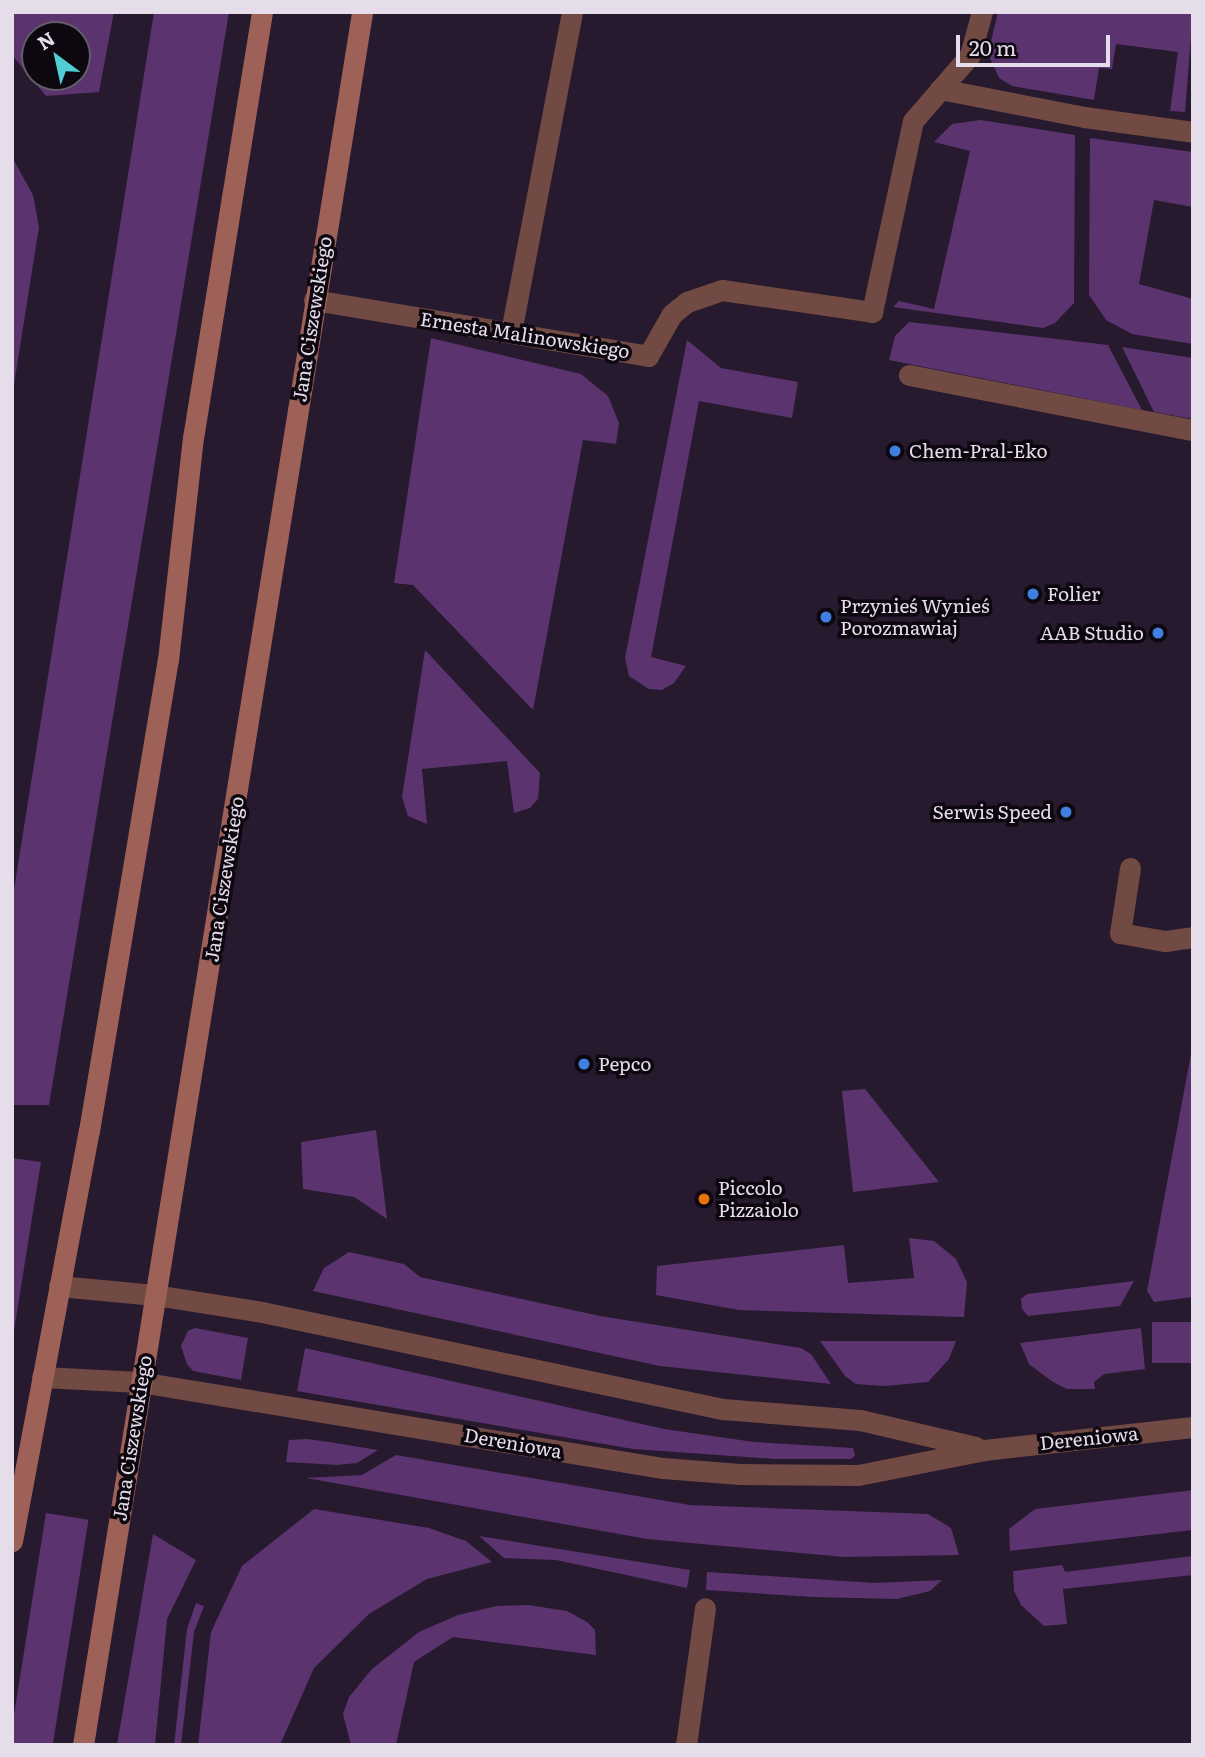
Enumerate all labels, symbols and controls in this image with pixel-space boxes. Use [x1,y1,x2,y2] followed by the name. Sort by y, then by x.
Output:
[21,21,91,91] north arrow
[960,21,1114,65] scale bar
[31,24,60,56] text: N
[969,31,1016,62] text: 20 m
[288,235,336,403] street label: Jana Ciszewskiego
[419,307,631,363] street label: Ernesta Malinowskiego
[909,440,1048,462] place label: Chem-Pral-Eko
[887,443,903,459] marker: Chem-Pral-Eko
[1047,583,1100,605] place label: Folier
[1025,586,1041,602] marker: Folier
[840,595,989,639] place label: Przynieś Wynieś Porozmawiaj
[818,609,834,625] marker: Przynieś Wynieś Porozmawiaj
[1040,622,1144,644] place label: AAB Studio
[1150,625,1166,641] marker: AAB Studio
[200,795,248,963] street label: Jana Ciszewskiego
[932,801,1052,823] place label: Serwis Speed
[1058,804,1074,820] marker: Serwis Speed
[598,1053,651,1075] place label: Pepco
[576,1056,592,1072] marker: Pepco
[718,1177,799,1221] place label: Piccolo Pizzaiolo
[696,1191,712,1207] marker: Piccolo Pizzaiolo
[108,1354,156,1522] street label: Jana Ciszewskiego
[1039,1421,1139,1455] street label: Dereniowa
[462,1423,564,1463] street label: Dereniowa

